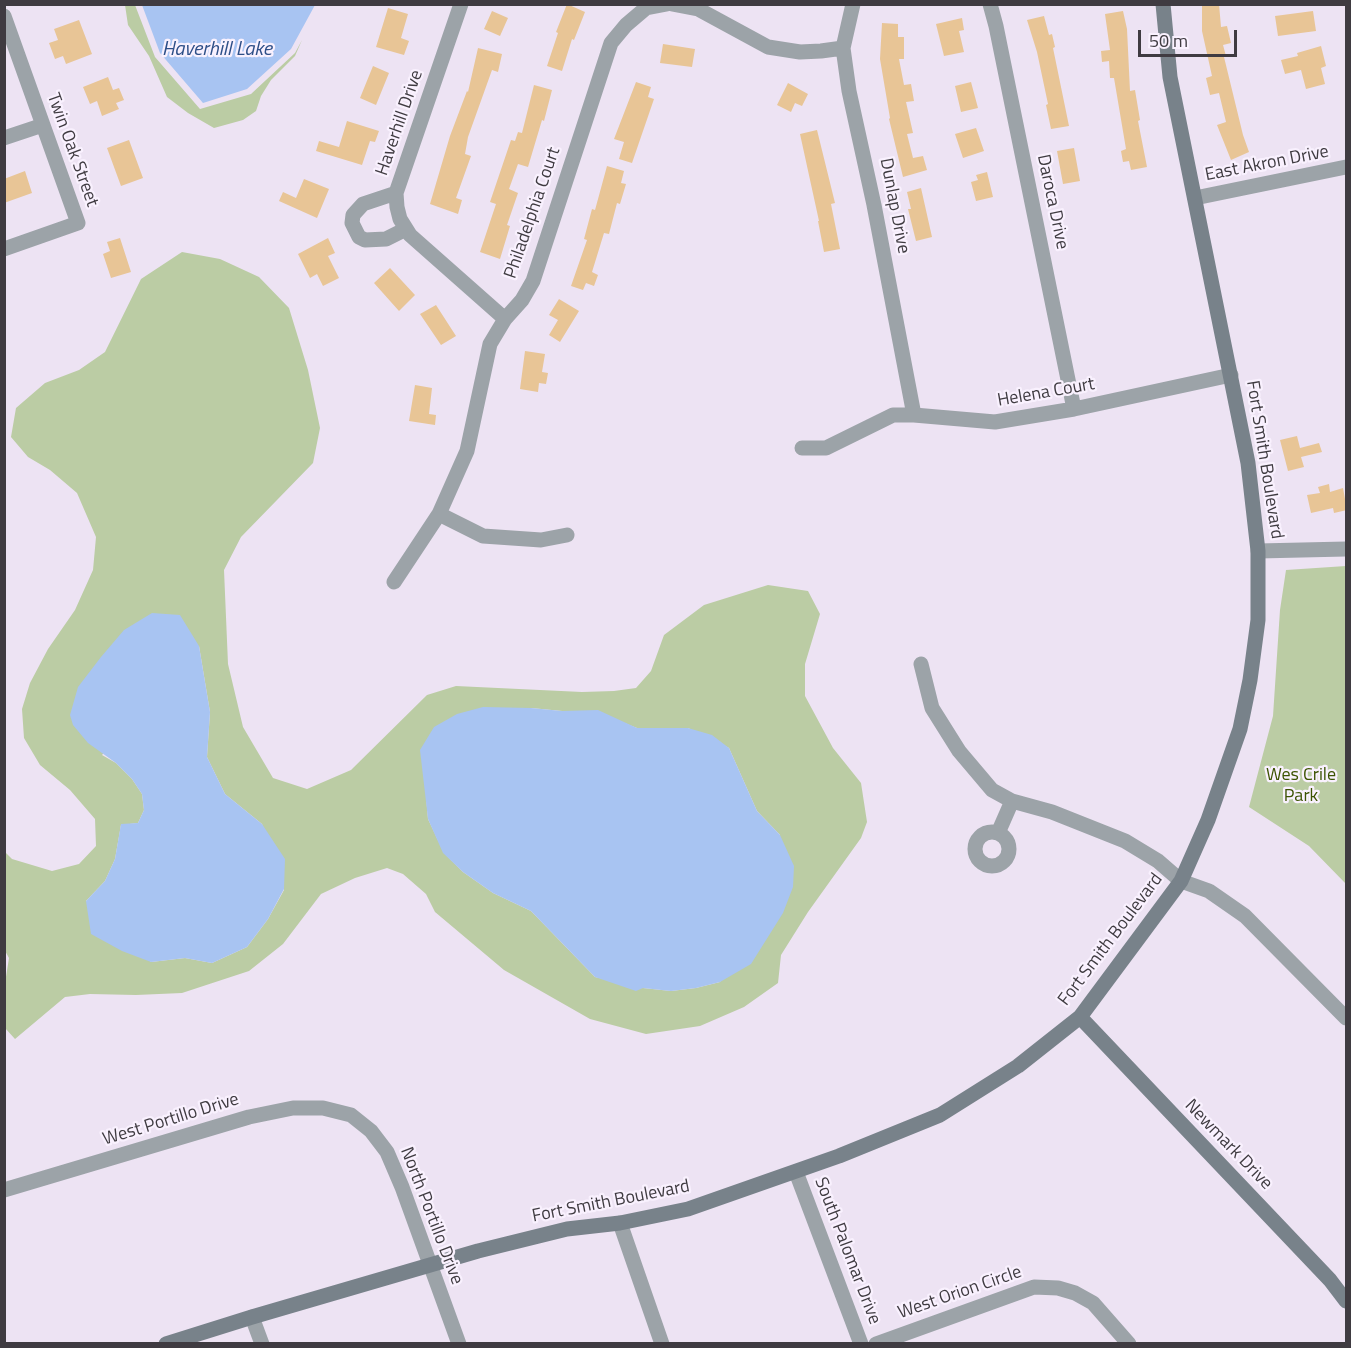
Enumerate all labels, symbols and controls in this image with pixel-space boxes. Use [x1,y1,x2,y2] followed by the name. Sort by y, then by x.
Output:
[1141,18,1240,56] scale bar
[1149,27,1188,54] text: 50 m
[162,38,272,62] water label: Haverhill Lake
[372,67,428,179] street label: Haverhill Drive
[41,90,103,210] street label: Twin Oak Street
[1203,141,1331,187] street label: East Akron Drive
[500,144,566,282] street label: Philadelphia Court
[1031,153,1073,251] street label: Daroca Drive
[874,156,914,256] street label: Dunlap Drive
[996,374,1096,412] street label: Helena Court
[1241,379,1287,541] street label: Fort Smith Boulevard
[1266,765,1336,808] park label: Wes Crile Park
[1054,870,1168,1010] street label: Fort Smith Boulevard
[100,1089,242,1151] street label: West Portillo Drive
[1180,1095,1276,1195] street label: Newmark Drive
[395,1144,467,1288] street label: North Portillo Drive
[809,1174,885,1328] street label: South Palomar Drive
[530,1176,692,1228] street label: Fort Smith Boulevard
[895,1262,1025,1324] street label: West Orion Circle

